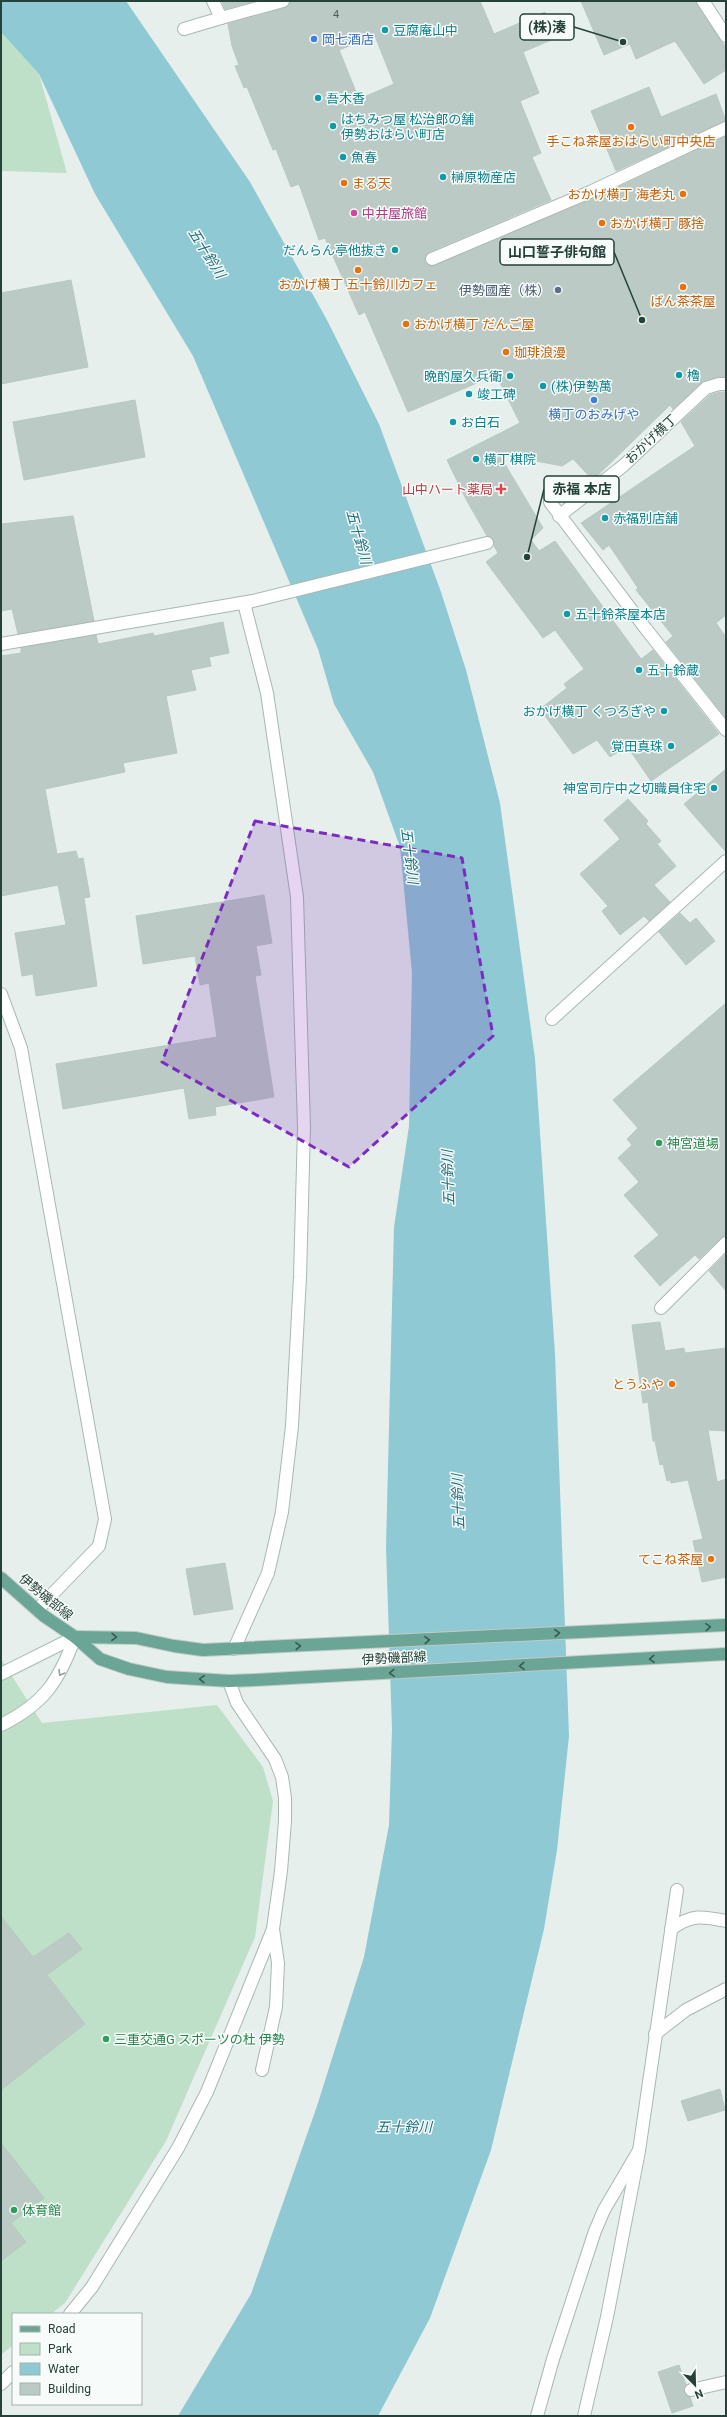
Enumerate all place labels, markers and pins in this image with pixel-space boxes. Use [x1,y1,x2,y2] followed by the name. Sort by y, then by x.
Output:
[520,14,574,40] callout: (株)湊
[393,23,458,38] place label: 豆腐庵山中
[380,25,390,35] marker: 豆腐庵山中
[322,32,374,47] place label: 岡七酒店
[309,34,319,44] marker: 岡七酒店
[326,91,365,106] place label: 吾木香
[313,93,323,103] marker: 吾木香
[341,112,474,142] place label: はちみつ屋 松治郎の舗 伊勢おはらい町店
[328,121,338,131] marker: はちみつ屋 松治郎の舗 伊勢おはらい町店
[626,122,636,132] marker: 手こね茶屋おはらい町中央店
[546,134,716,149] place label: 手こね茶屋おはらい町中央店
[351,150,377,165] place label: 魚春
[338,152,348,162] marker: 魚春
[451,170,516,185] place label: 榊原物産店
[438,172,448,182] marker: 榊原物産店
[352,176,391,191] place label: まる天
[339,178,349,188] marker: まる天
[568,187,675,202] place label: おかげ横丁 海老丸
[678,189,688,199] marker: おかげ横丁 海老丸
[362,206,427,221] place label: 中井屋旅館
[349,208,359,218] marker: 中井屋旅館
[610,216,704,231] place label: おかげ横丁 豚捨
[597,218,607,228] marker: おかげ横丁 豚捨
[500,239,614,265] callout: 山口誓子俳句館
[283,243,387,258] place label: だんらん亭他抜き
[390,245,400,255] marker: だんらん亭他抜き
[353,265,363,275] marker: おかげ横丁 五十鈴川カフェ
[278,277,438,292] place label: おかげ横丁 五十鈴川カフェ
[678,282,688,292] marker: ばん茶茶屋
[459,283,550,298] place label: 伊勢國産（株）
[553,285,563,295] marker: 伊勢國産（株）
[650,294,716,309] place label: ばん茶茶屋
[414,317,534,332] place label: おかげ横丁 だんご屋
[401,319,411,329] marker: おかげ横丁 だんご屋
[514,345,566,360] place label: 珈琲浪漫
[501,347,511,357] marker: 珈琲浪漫
[687,368,700,383] place label: 櫓
[424,369,502,384] place label: 晩酌屋久兵衛
[674,370,684,380] marker: 櫓
[505,371,515,381] marker: 晩酌屋久兵衛
[551,379,612,394] place label: (株)伊勢萬
[538,381,548,391] marker: (株)伊勢萬
[477,387,516,402] place label: 竣工碑
[464,389,474,399] marker: 竣工碑
[589,395,599,405] marker: 横丁のおみげや
[548,407,640,422] place label: 横丁のおみげや
[461,415,500,430] place label: お白石
[448,417,458,427] marker: お白石
[484,452,536,467] place label: 横丁棋院
[471,454,481,464] marker: 横丁棋院
[544,476,619,502] callout: 赤福 本店
[402,482,493,497] place label: 山中ハート薬局
[496,484,506,494] marker: 山中ハート薬局
[613,511,678,526] place label: 赤福別店舗
[600,513,610,523] marker: 赤福別店舗
[575,607,666,622] place label: 五十鈴茶屋本店
[562,609,572,619] marker: 五十鈴茶屋本店
[647,663,699,678] place label: 五十鈴蔵
[634,665,644,675] marker: 五十鈴蔵
[523,704,656,719] place label: おかげ横丁 くつろぎや
[659,706,669,716] marker: おかげ横丁 くつろぎや
[611,739,663,754] place label: 覚田真珠
[666,741,676,751] marker: 覚田真珠
[563,781,706,796] place label: 神宮司庁中之切職員住宅
[709,783,719,793] marker: 神宮司庁中之切職員住宅
[667,1136,719,1151] place label: 神宮道場
[654,1138,664,1148] marker: 神宮道場
[612,1377,664,1392] place label: とうふや
[667,1379,677,1389] marker: とうふや
[638,1552,703,1567] place label: てこね茶屋
[706,1554,716,1564] marker: てこね茶屋
[114,2032,285,2047] place label: 三重交通G スポーツの杜 伊勢
[101,2034,111,2044] marker: 三重交通G スポーツの杜 伊勢
[22,2203,61,2218] place label: 体育館
[9,2205,19,2215] marker: 体育館

